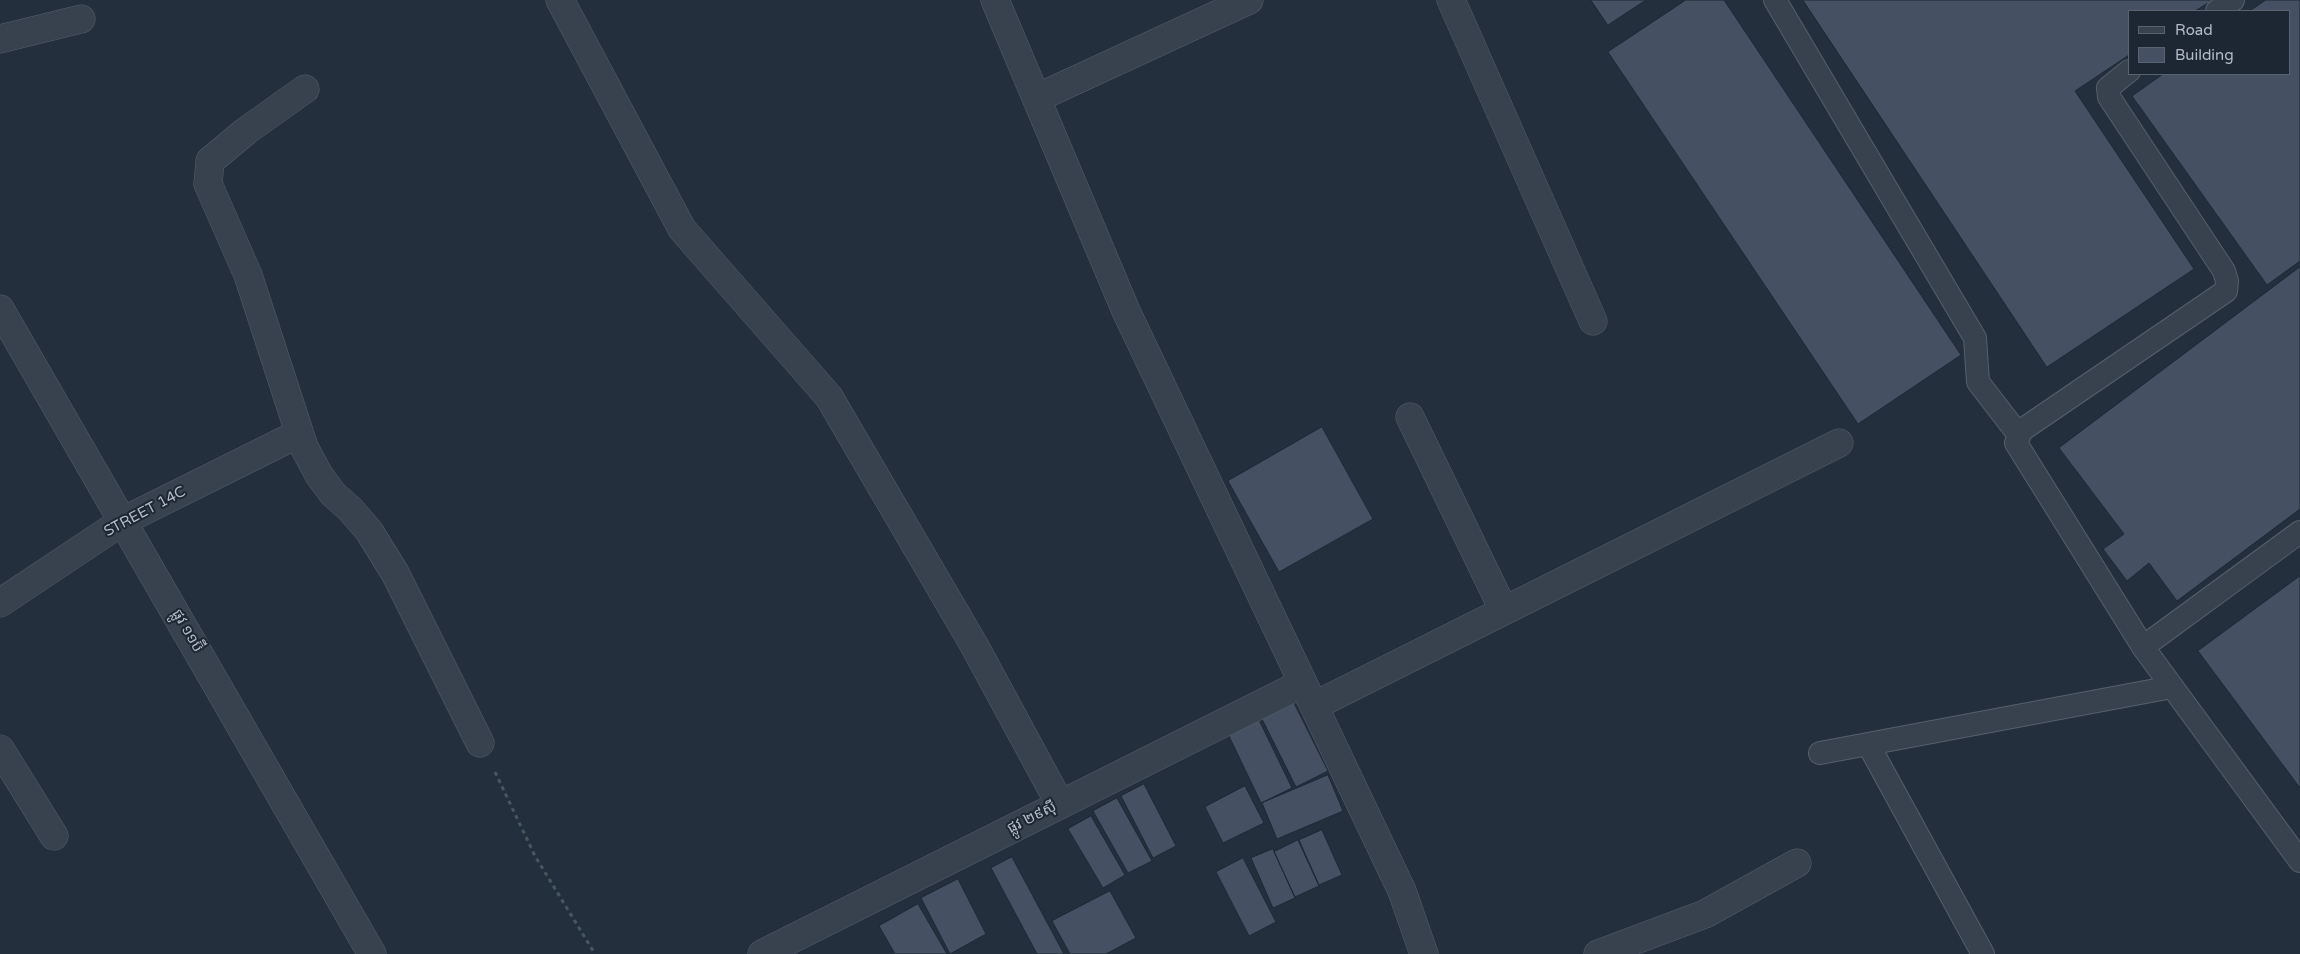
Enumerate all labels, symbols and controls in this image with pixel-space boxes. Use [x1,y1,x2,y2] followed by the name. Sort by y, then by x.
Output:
[2128,10,2290,75] legend
[2175,21,2213,39] text: Road
[2175,46,2234,64] text: Building
[101,483,189,541] street label: STREET 14C
[167,606,207,656] street label: ផ្លូវ ១១ប៊ី
[1004,798,1060,838] street label: ផ្លូវ ២៩ស៊ី

